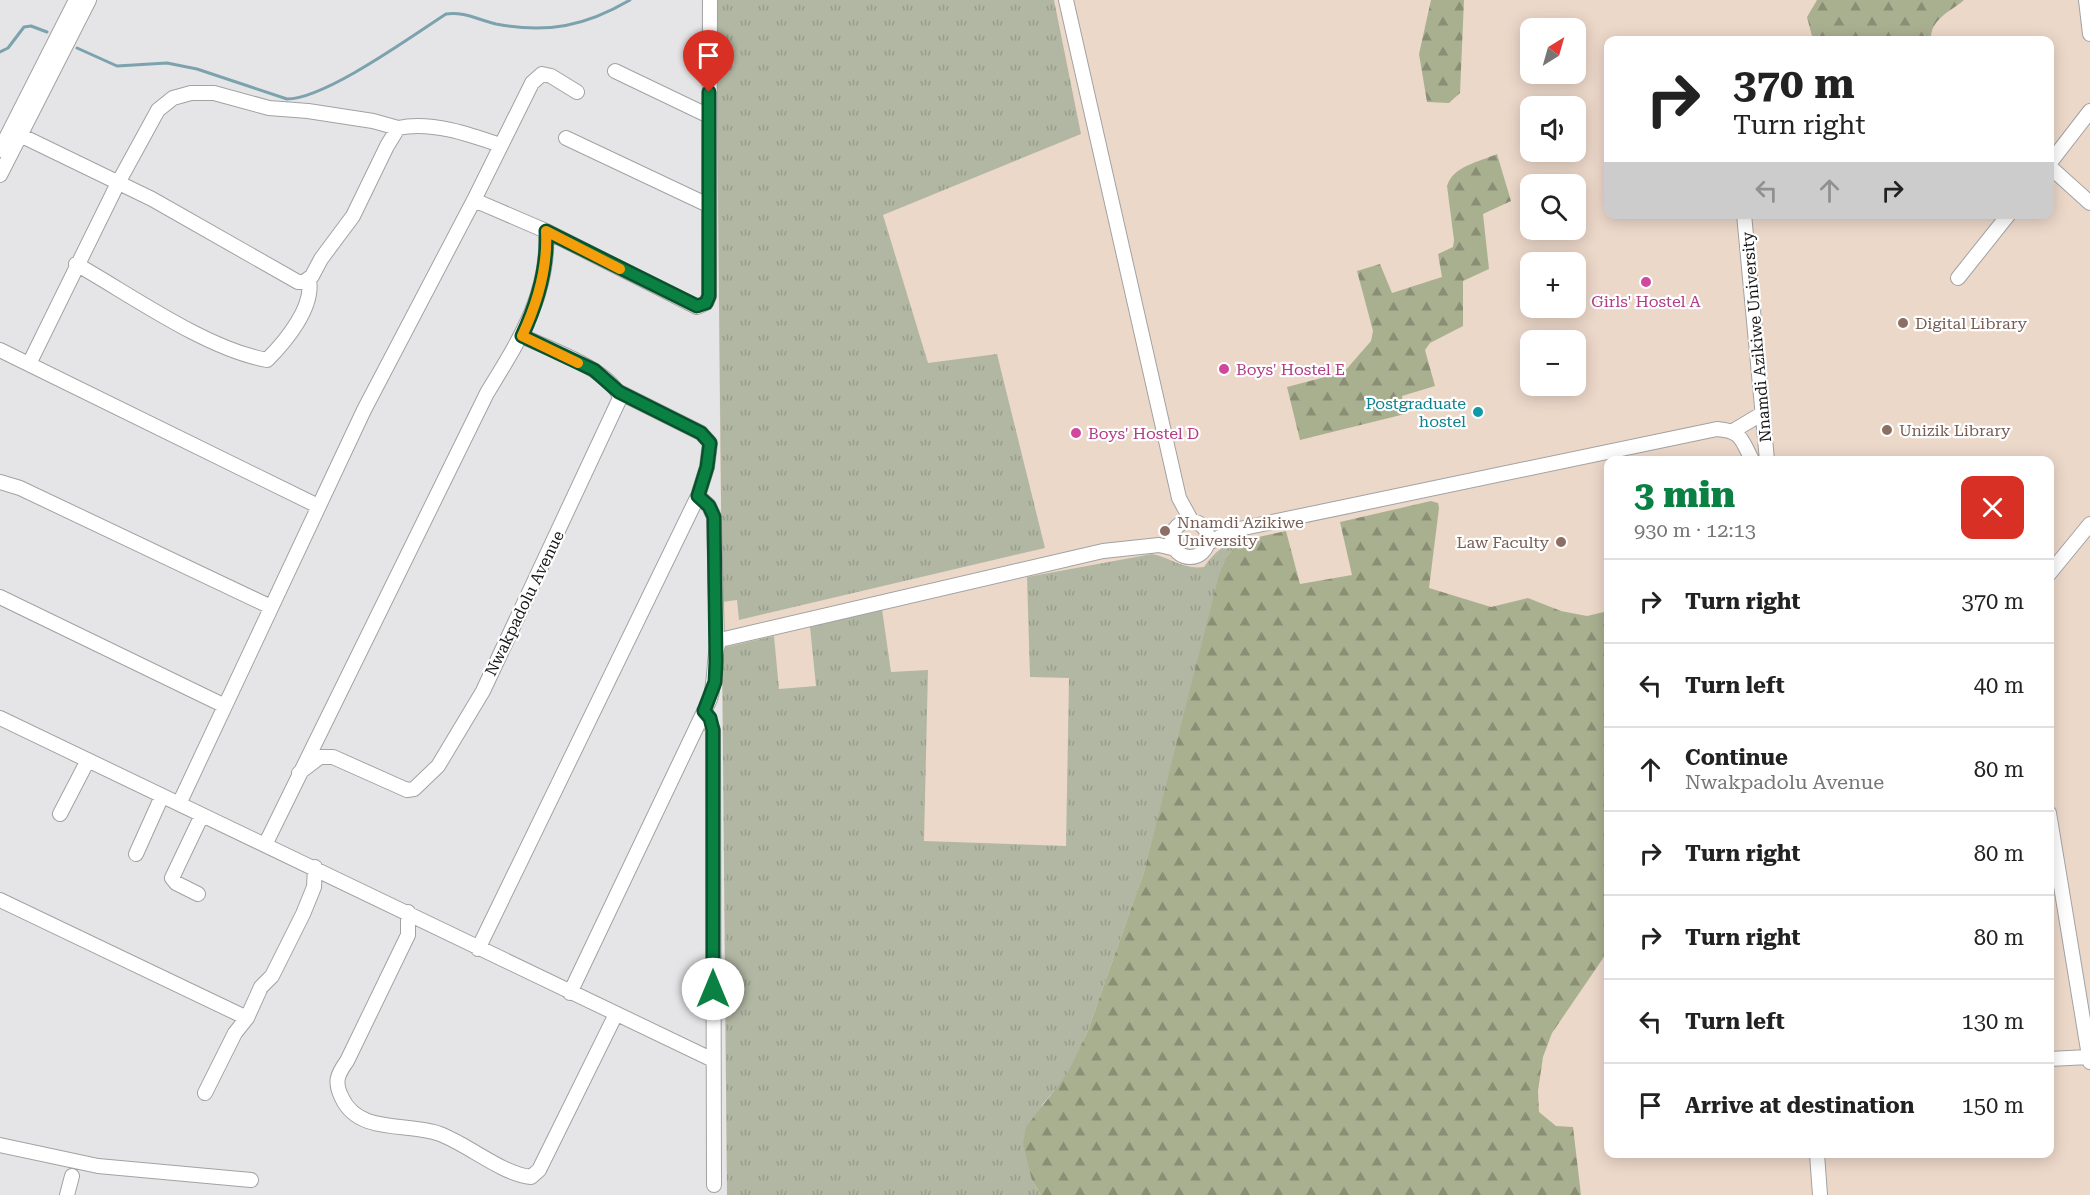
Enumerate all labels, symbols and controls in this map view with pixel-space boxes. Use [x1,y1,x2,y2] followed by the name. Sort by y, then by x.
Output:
[1520,18,1586,84] north arrow
[1520,18,1586,396] map controls
[683,30,734,92] pin
[692,39,725,72] icon: arrive
[1733,59,1855,108] text: 370 m
[1634,60,1712,138] icon: right
[1520,96,1586,162] button: sound
[1733,109,1866,141] text: Turn right
[1520,174,1586,240] button: search
[1750,174,1783,207] icon: left
[1813,174,1846,207] icon: ahead
[1876,174,1909,207] icon: right
[1738,230,1775,443] street label: Nnamdi Azikiwe University
[1520,252,1586,318] button: +
[1639,275,1653,289] marker: Girls' Hostel A
[1591,292,1702,311] place label: Girls' Hostel A
[1915,314,2028,333] place label: Digital Library
[1896,316,1910,330] marker: Digital Library
[1520,330,1586,396] button: −
[1236,360,1345,379] place label: Boys' Hostel E
[1217,362,1231,376] marker: Boys' Hostel E
[1365,394,1466,431] place label: Postgraduate hostel
[1471,405,1485,419] marker: Postgraduate hostel
[1899,421,2011,440] place label: Unizik Library
[1880,423,1894,437] marker: Unizik Library
[1088,424,1199,443] place label: Boys' Hostel D
[1069,426,1083,440] marker: Boys' Hostel D
[1634,474,1735,516] text: 3 min
[1961,476,2024,539] button: close
[1177,513,1304,550] place label: Nnamdi Azikiwe University
[1634,518,1756,542] text: 930 m · 12:13
[1158,524,1172,538] marker: Nnamdi Azikiwe University
[481,527,568,679] street label: Nwakpadolu Avenue
[1457,533,1550,552] place label: Law Faculty
[1554,535,1568,549] marker: Law Faculty
[1634,585,1667,618] icon: right
[1685,589,1800,614] text: Turn right
[1961,589,2024,614] text: 370 m
[1634,669,1667,702] icon: left
[1685,673,1785,698] text: Turn left
[1974,673,2024,698] text: 40 m
[1685,745,1788,770] text: Continue
[1634,753,1667,786] icon: ahead
[1974,757,2024,782] text: 80 m
[1685,770,1884,794] text: Nwakpadolu Avenue
[1634,837,1667,870] icon: right
[1685,841,1800,866] text: Turn right
[1974,841,2024,866] text: 80 m
[1634,921,1667,954] icon: right
[1685,925,1800,950] text: Turn right
[1974,925,2024,950] text: 80 m
[681,957,745,1021] position arrow
[1634,1005,1667,1038] icon: left
[1685,1009,1785,1034] text: Turn left
[1961,1009,2024,1034] text: 130 m
[1634,1089,1667,1122] icon: arrive
[1685,1093,1914,1118] text: Arrive at destination
[1961,1093,2024,1118] text: 150 m

